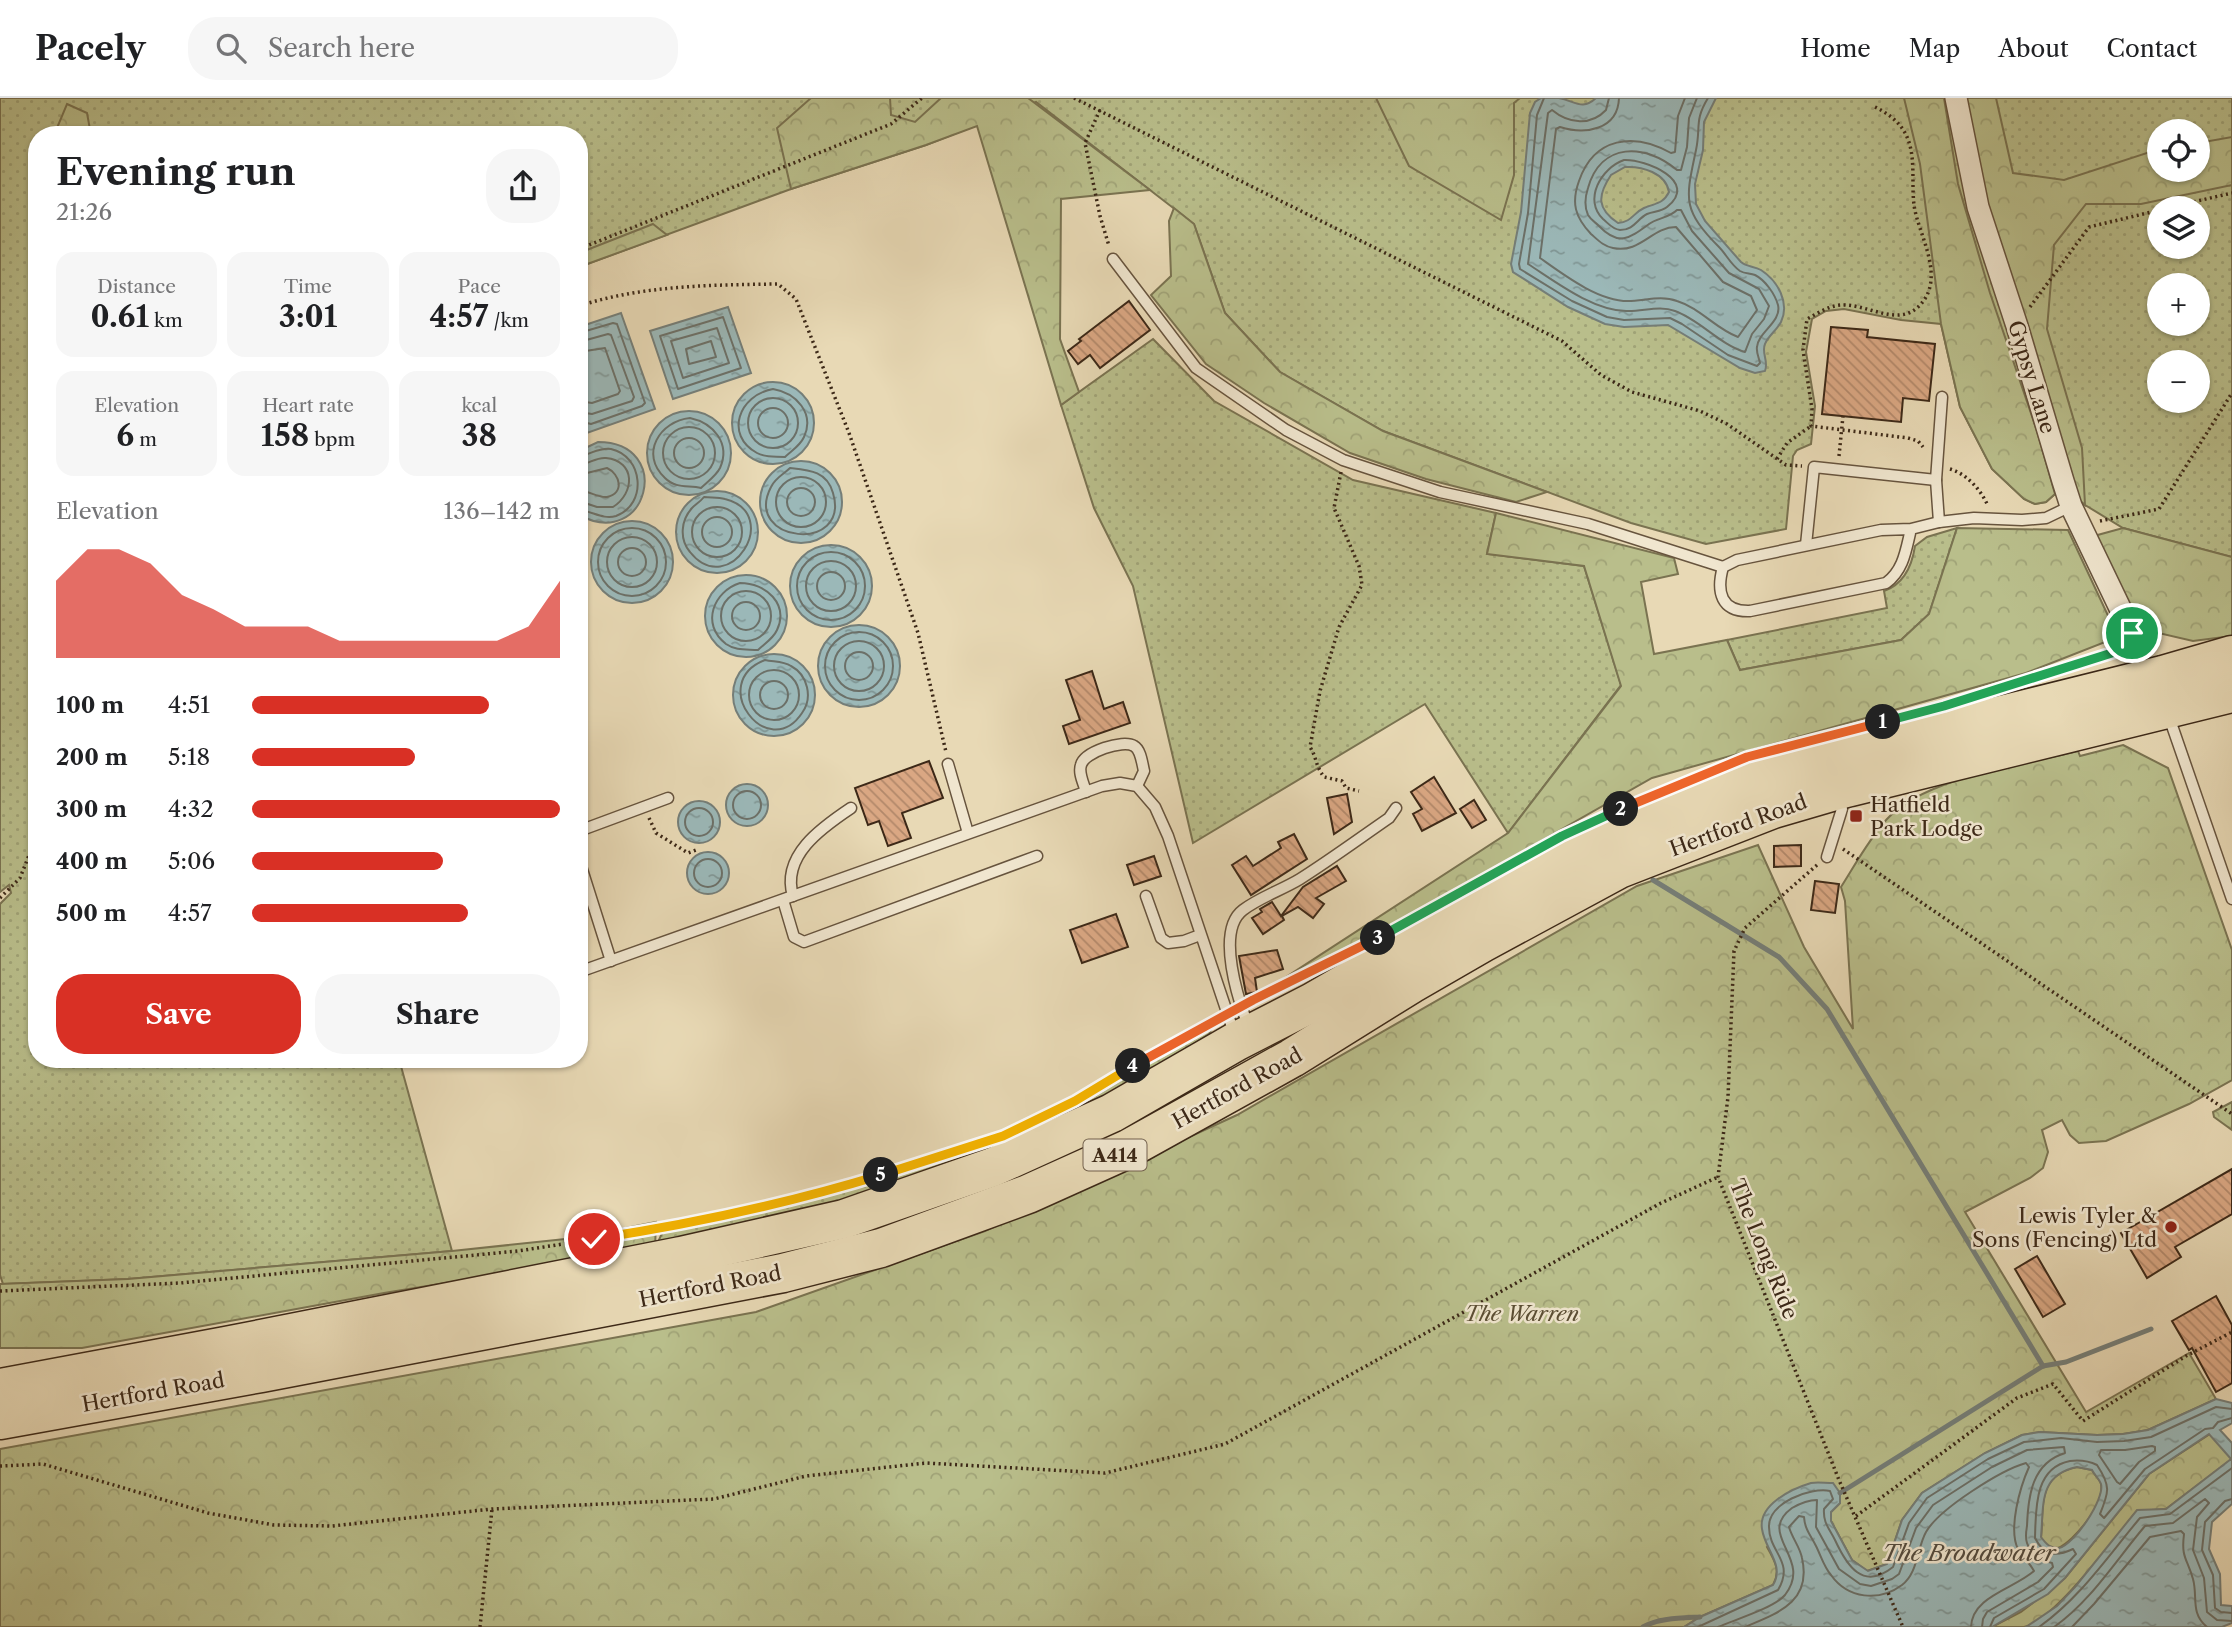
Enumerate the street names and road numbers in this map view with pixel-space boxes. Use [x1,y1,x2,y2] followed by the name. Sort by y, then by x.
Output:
[2003,317,2061,437] street label: Gypsy Lane
[1666,788,1810,861] street label: Hertford Road
[1168,1042,1306,1134] street label: Hertford Road
[1084,1140,1146,1170] road number: A414
[1725,1175,1803,1323] street label: The Long Ride
[637,1260,784,1312] street label: Hertford Road
[80,1367,227,1417] street label: Hertford Road

